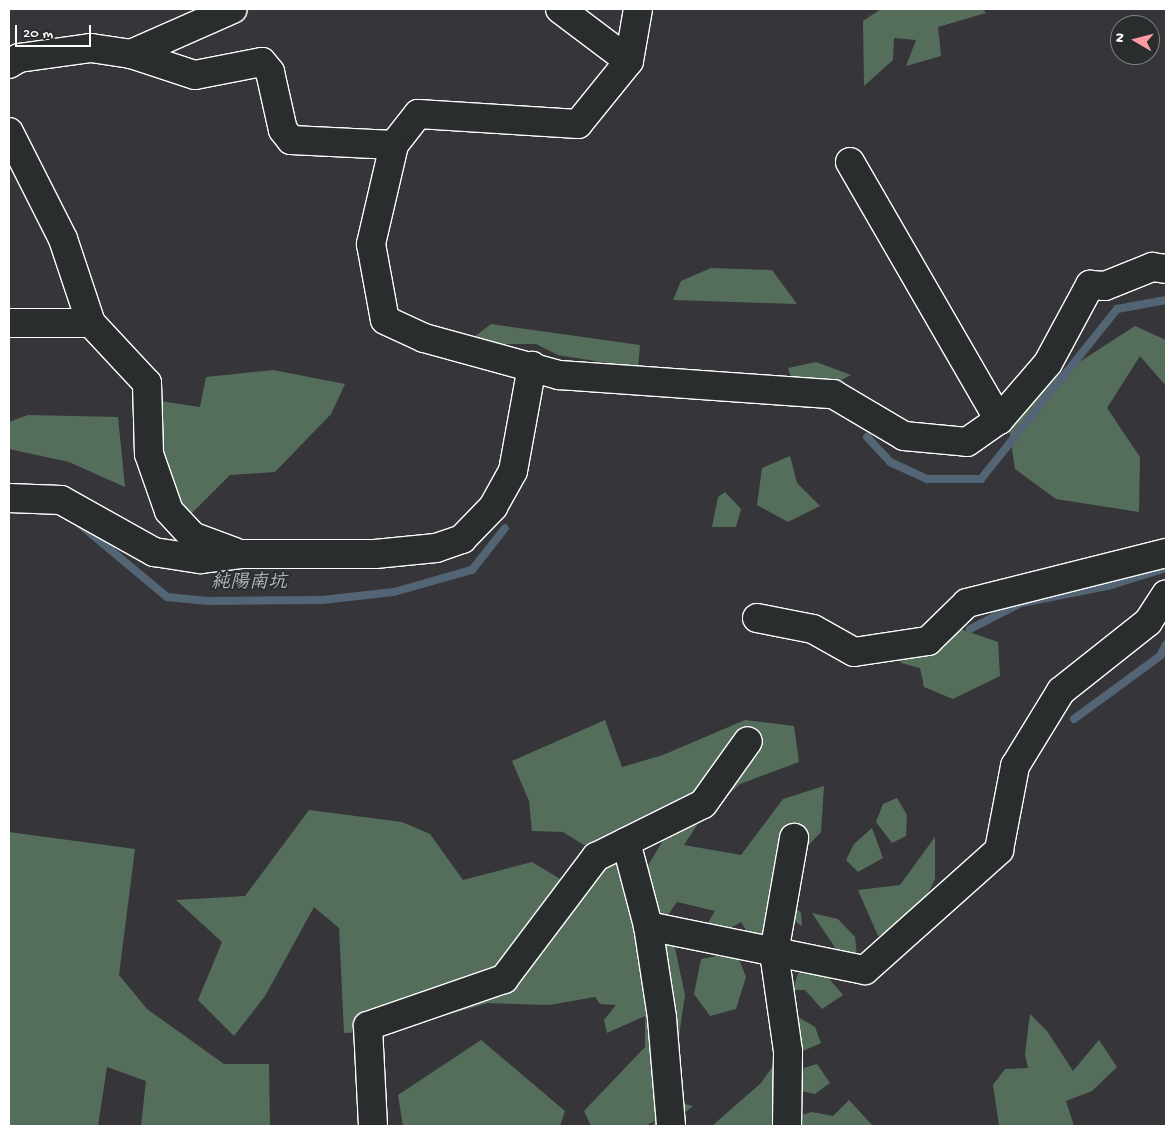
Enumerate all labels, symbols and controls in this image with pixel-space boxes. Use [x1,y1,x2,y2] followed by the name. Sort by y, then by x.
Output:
[18,15,94,47] scale bar
[1110,15,1160,65] north arrow
[23,25,53,43] text: 20 m
[1112,32,1130,44] text: N
[211,573,287,595] water label: 純陽南坑

